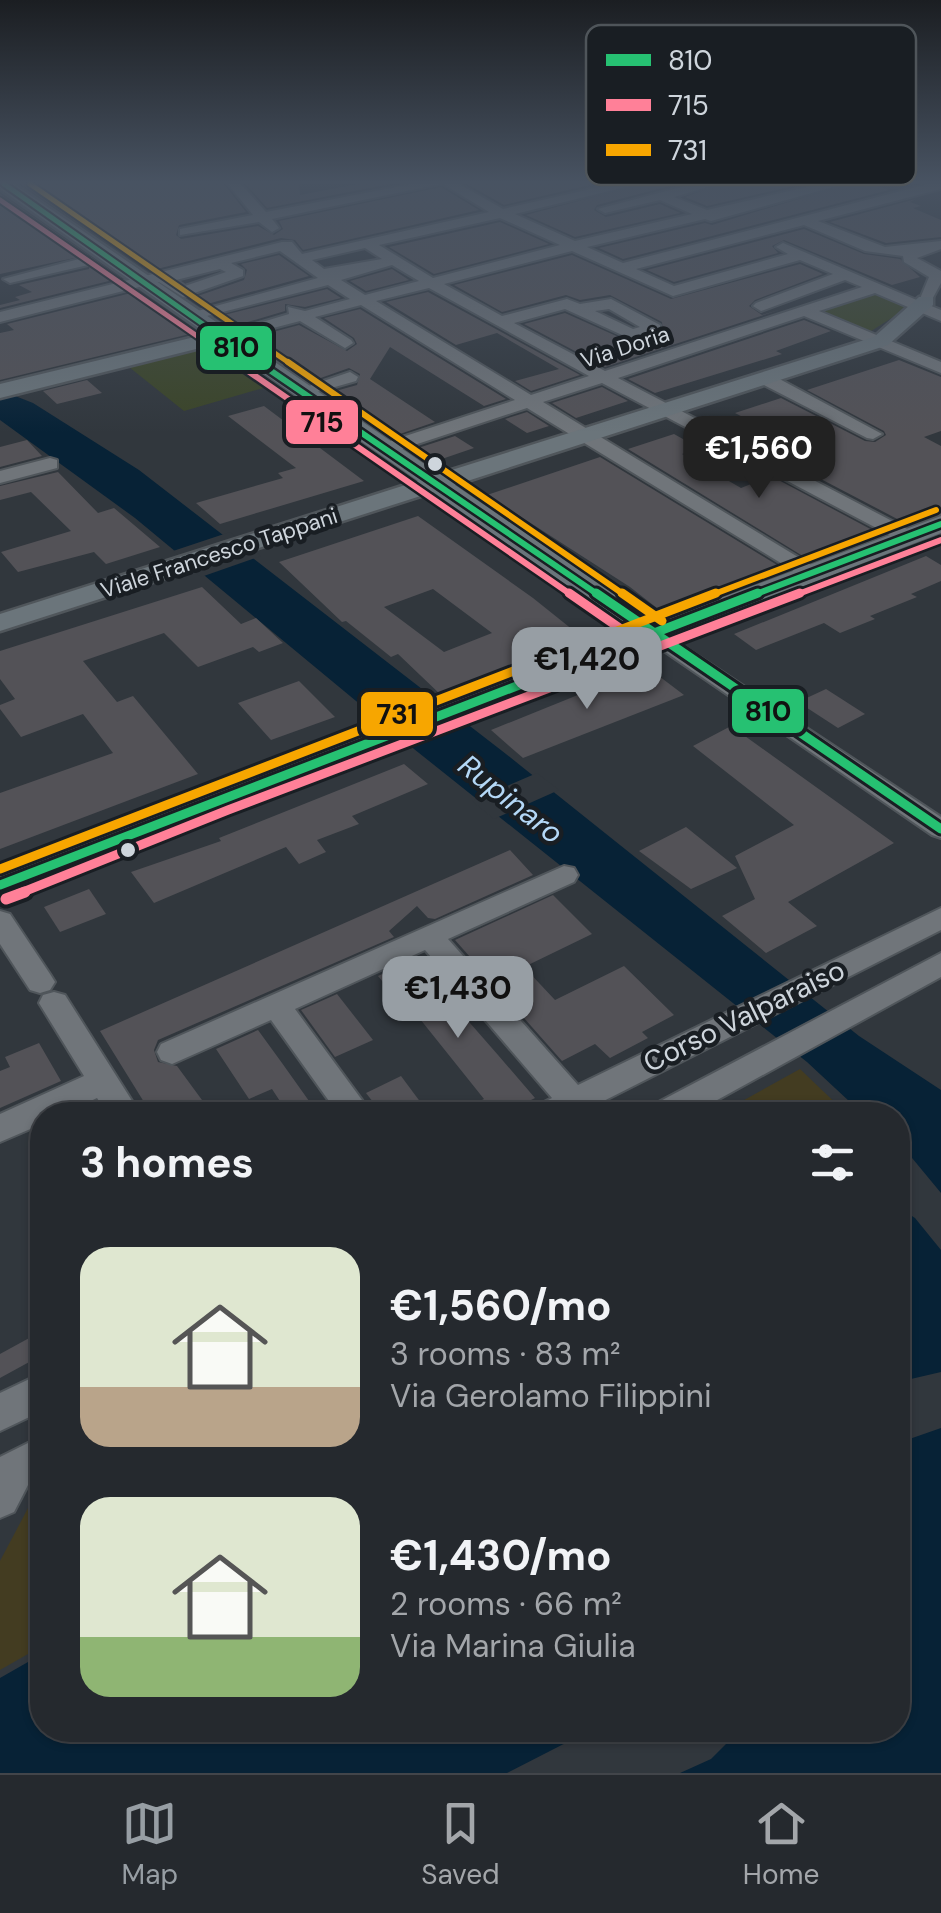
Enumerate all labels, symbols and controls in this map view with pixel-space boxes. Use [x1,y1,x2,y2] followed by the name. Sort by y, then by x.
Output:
[586,25,916,185] legend
[668,42,712,79] text: 810
[668,87,709,124] text: 715
[668,132,707,169] text: 731
[577,319,673,375] street label: Via Doria
[198,324,274,372] line badge: 810
[212,329,260,366] text: 810
[284,398,360,446] line badge: 715
[300,404,344,441] text: 715
[678,416,840,501] pin: €1,560
[705,427,813,469] text: €1,560
[425,454,445,474] unlabelled marker
[97,501,341,605] street label: Viale Francesco Tappani
[506,627,668,712] pin: €1,420
[534,638,640,680] text: €1,420
[730,687,806,735] line badge: 810
[359,690,435,738] line badge: 731
[744,693,792,730] text: 810
[376,696,418,733] text: 731
[450,746,572,852] water label: Rupinaro
[118,840,138,860] unlabelled marker
[637,951,851,1081] street label: Corso Valparaiso
[377,956,539,1041] pin: €1,430
[404,967,512,1009] text: €1,430
[80,1135,254,1190] text: 3 homes
[805,1135,860,1190] icon: filters
[390,1278,612,1333] text: €1,560/mo
[160,1287,280,1407] icon: home
[390,1333,621,1375] text: 3 rooms · 83 m²
[390,1375,712,1417] text: Via Gerolamo Filippini
[390,1528,612,1583] text: €1,430/mo
[160,1537,280,1657] icon: home
[390,1583,622,1625] text: 2 rooms · 66 m²
[390,1625,636,1667] text: Via Marina Giulia
[122,1796,178,1893] tab: Map
[421,1796,500,1893] tab: Saved
[743,1796,819,1893] tab: Home

